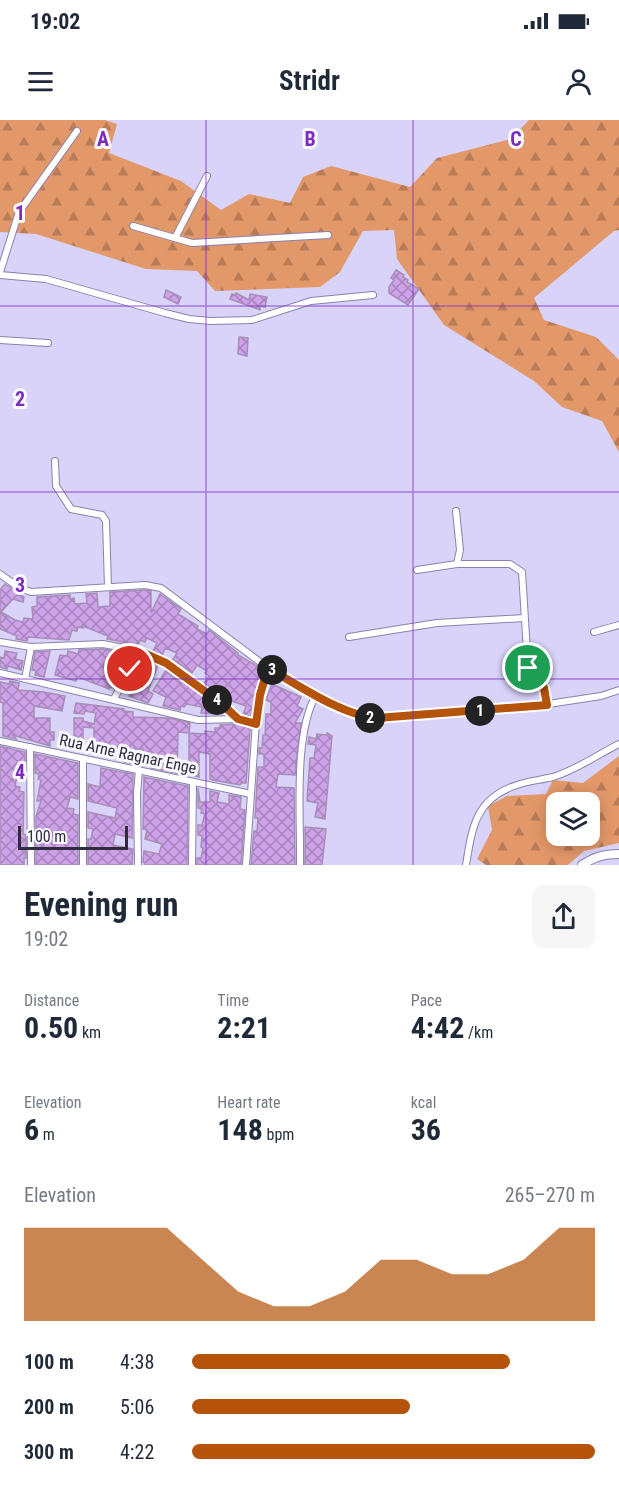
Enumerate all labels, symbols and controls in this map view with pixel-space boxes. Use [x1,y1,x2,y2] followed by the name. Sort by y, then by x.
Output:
[30,9,81,34] text: 19:02
[24,65,57,98] icon: menu
[279,65,340,97] text: Stridr
[562,65,595,98] icon: person
[97,127,109,151] text: A
[304,127,316,151] text: B
[510,127,522,151] text: C
[15,201,25,225] text: 1
[15,387,25,411] text: 2
[15,573,25,597] text: 3
[502,642,553,693] pin
[104,643,155,694] pin
[511,651,544,684] icon: arrive
[113,652,146,685] icon: check
[257,655,287,685] pin: 3
[268,660,276,679] text: 3
[202,685,232,715] pin: 4
[213,690,221,709] text: 4
[465,696,495,726] pin: 1
[476,701,484,720] text: 1
[355,703,385,733] pin: 2
[366,708,374,727] text: 2
[58,730,198,778] street label: Rua Arne Ragnar Enge
[15,760,25,784] text: 4
[546,792,600,846] map controls
[546,792,600,846] button: layers
[18,823,128,850] scale bar
[27,827,66,846] text: 100 m
[24,885,179,924] text: Evening run
[532,885,595,948] button: share
[24,927,68,951] text: 19:02
[24,991,79,1010] text: Distance
[217,991,249,1010] text: Time
[411,991,442,1010] text: Pace
[24,1010,78,1045] text: 0.50
[217,1010,271,1045] text: 2:21
[411,1010,464,1045] text: 4:42
[78,1023,101,1042] text: km
[464,1023,493,1042] text: /km
[24,1093,82,1112] text: Elevation
[217,1093,281,1112] text: Heart rate
[411,1093,436,1112] text: kcal
[24,1112,39,1147] text: 6
[217,1112,263,1147] text: 148
[411,1112,441,1147] text: 36
[39,1125,55,1144] text: m
[263,1125,294,1144] text: bpm
[24,1183,96,1207] text: Elevation
[505,1183,595,1207] text: 265–270 m
[24,1350,74,1374] text: 100 m
[120,1350,154,1374] text: 4:38
[24,1395,74,1419] text: 200 m
[120,1395,154,1419] text: 5:06
[24,1440,74,1464] text: 300 m
[120,1440,154,1464] text: 4:22

